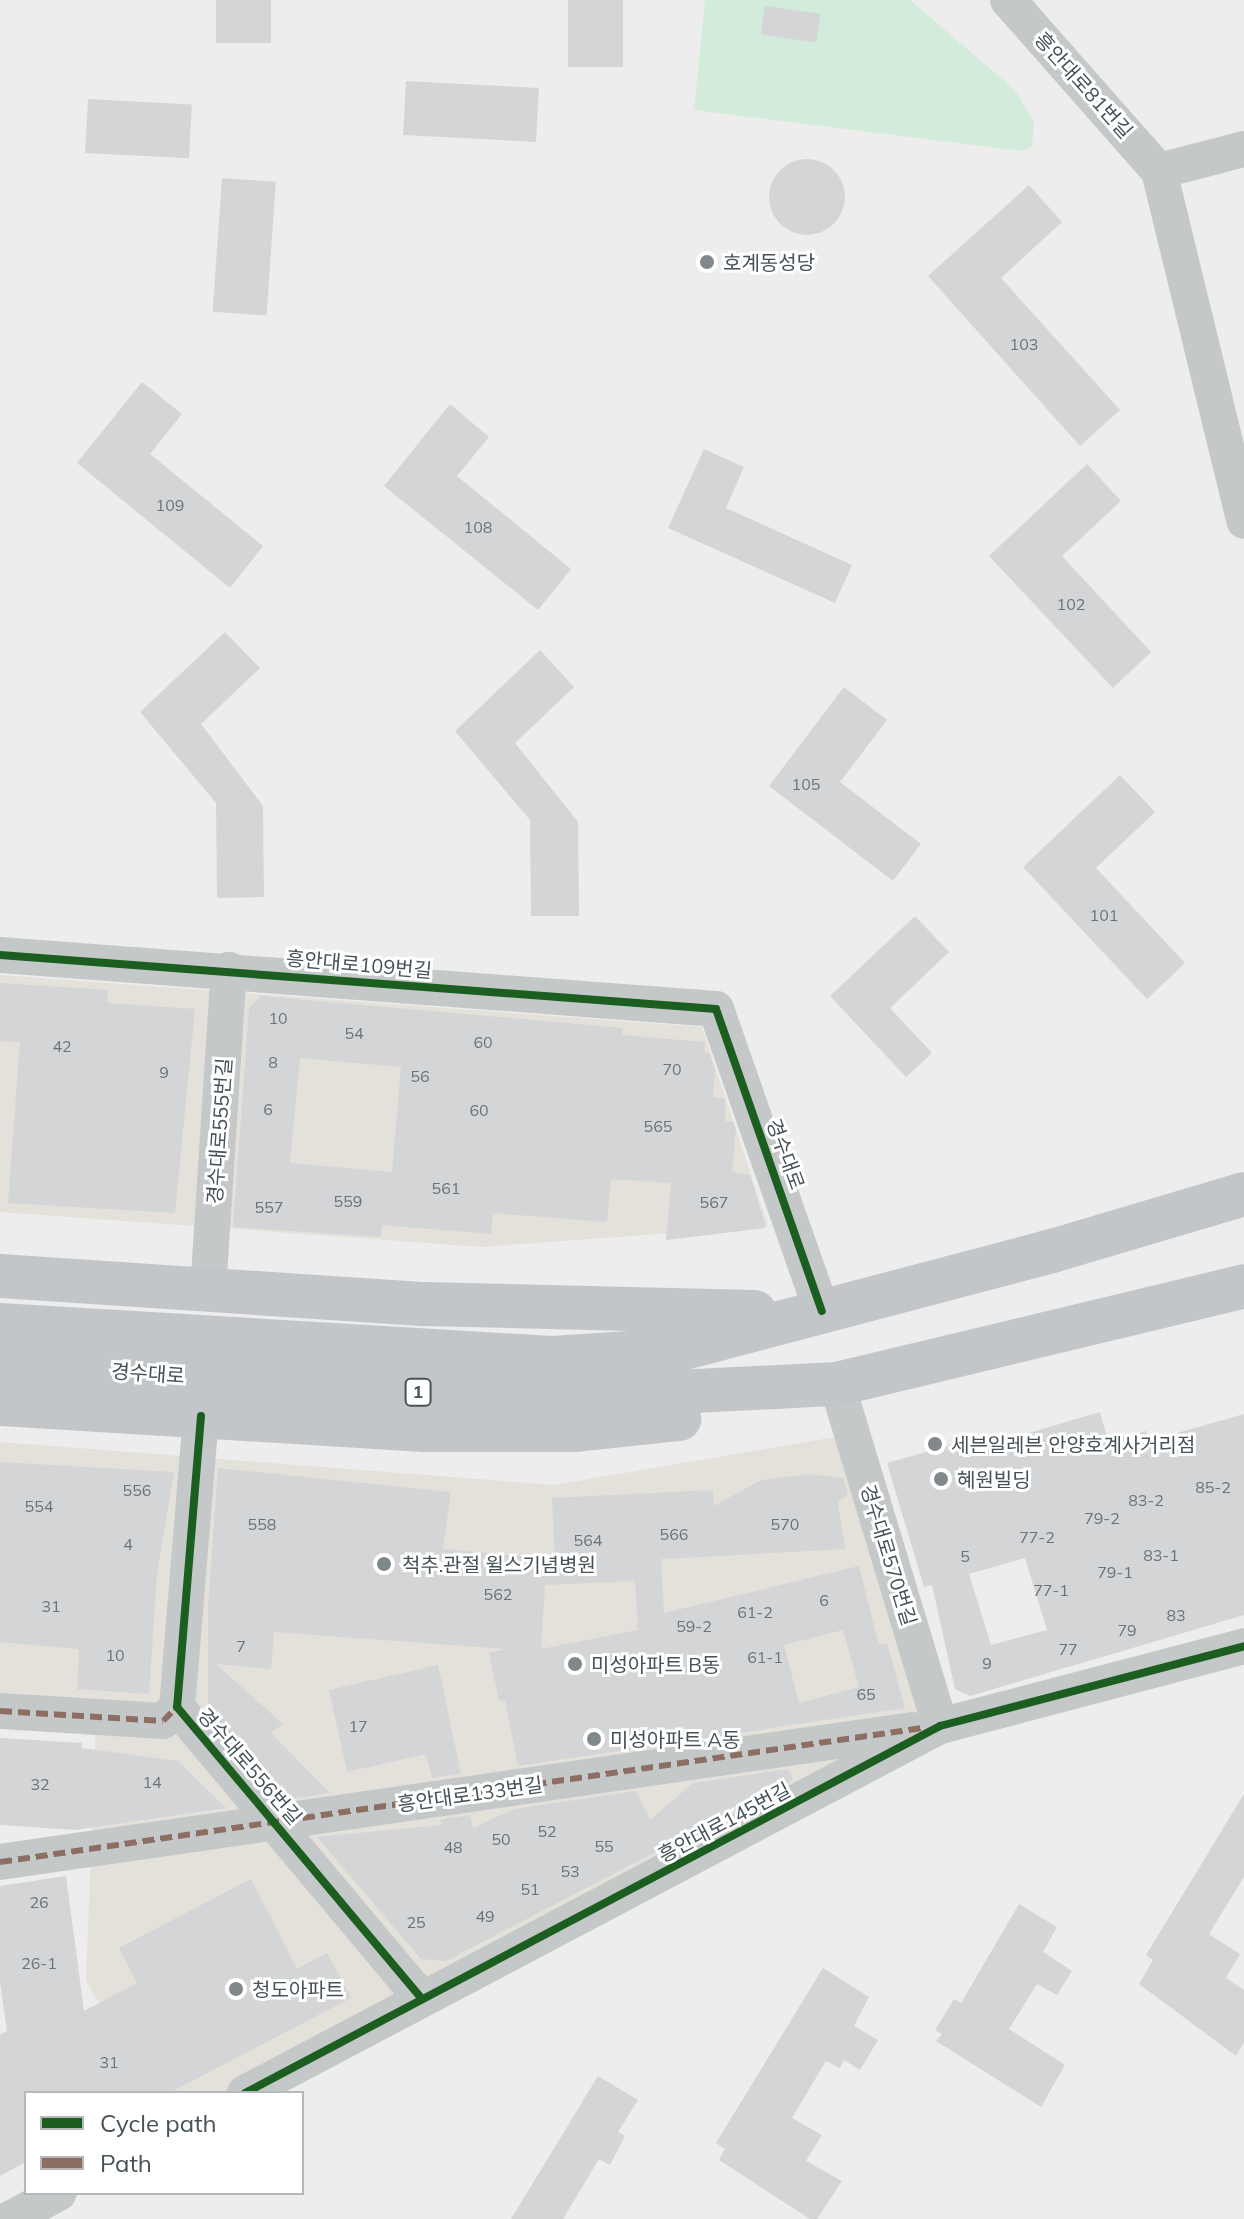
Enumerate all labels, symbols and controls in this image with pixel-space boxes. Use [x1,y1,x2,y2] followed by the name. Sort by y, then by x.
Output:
[1030,27,1138,143] street label: 흥안대로81번길
[723,250,815,274] place label: 호계동성당
[698,253,716,271] marker: 호계동성당
[1010,334,1038,354] house number: 103
[156,495,184,515] house number: 109
[464,517,492,537] house number: 108
[1057,594,1085,614] house number: 102
[792,774,820,794] house number: 105
[1090,905,1118,925] house number: 101
[285,946,433,982] street label: 흥안대로109번길
[268,1008,288,1028] house number: 10
[344,1023,364,1043] house number: 54
[473,1032,493,1052] house number: 60
[52,1036,72,1056] house number: 42
[268,1052,278,1072] house number: 8
[202,1057,236,1205] street label: 경수대로555번길
[662,1059,682,1079] house number: 70
[159,1062,169,1082] house number: 9
[410,1066,430,1086] house number: 56
[263,1099,273,1119] house number: 6
[469,1100,489,1120] house number: 60
[762,1115,810,1193] street label: 경수대로
[644,1116,672,1136] house number: 565
[432,1178,460,1198] house number: 561
[334,1191,362,1211] house number: 559
[700,1192,728,1212] house number: 567
[255,1197,283,1217] house number: 557
[110,1358,186,1388] street label: 경수대로
[404,1378,432,1406] road number: 1
[951,1432,1195,1456] place label: 세븐일레븐 안양호계사거리점
[926,1435,944,1453] marker: 세븐일레븐 안양호계사거리점
[957,1467,1031,1491] place label: 혜원빌딩
[932,1470,950,1488] marker: 혜원빌딩
[1195,1477,1231,1497] house number: 85-2
[123,1480,151,1500] house number: 556
[856,1481,922,1629] street label: 경수대로570번길
[1128,1490,1164,1510] house number: 83-2
[25,1496,53,1516] house number: 554
[1084,1508,1120,1528] house number: 79-2
[248,1514,276,1534] house number: 558
[771,1514,799,1534] house number: 570
[660,1524,688,1544] house number: 566
[1019,1527,1055,1547] house number: 77-2
[574,1530,602,1550] house number: 564
[123,1534,133,1554] house number: 4
[1143,1545,1179,1565] house number: 83-1
[960,1546,970,1566] house number: 5
[402,1552,596,1576] place label: 척추.관절 윌스기념병원
[373,1553,395,1575] marker: 척추.관절 윌스기념병원
[1097,1562,1133,1582] house number: 79-1
[1033,1580,1069,1600] house number: 77-1
[484,1584,512,1604] house number: 562
[819,1590,829,1610] house number: 6
[41,1596,61,1616] house number: 31
[737,1602,773,1622] house number: 61-2
[1166,1605,1186,1625] house number: 83
[676,1616,712,1636] house number: 59-2
[1117,1620,1137,1640] house number: 79
[236,1636,246,1656] house number: 7
[1058,1639,1078,1659] house number: 77
[105,1645,125,1665] house number: 10
[747,1647,783,1667] house number: 61-1
[591,1652,720,1676] place label: 미성아파트 B동
[982,1653,992,1673] house number: 9
[566,1655,584,1673] marker: 미성아파트 B동
[856,1684,876,1704] house number: 65
[193,1703,307,1829] street label: 경수대로556번길
[348,1716,368,1736] house number: 17
[610,1727,740,1751] place label: 미성아파트 A동
[585,1730,603,1748] marker: 미성아파트 A동
[142,1772,162,1792] house number: 14
[396,1772,544,1816] street label: 흥안대로133번길
[30,1774,50,1794] house number: 32
[654,1777,794,1867] street label: 흥안대로145번길
[537,1821,557,1841] house number: 52
[491,1829,511,1849] house number: 50
[594,1836,614,1856] house number: 55
[443,1837,463,1857] house number: 48
[560,1861,580,1881] house number: 53
[520,1879,540,1899] house number: 51
[29,1892,49,1912] house number: 26
[475,1906,495,1926] house number: 49
[406,1912,426,1932] house number: 25
[21,1953,57,1973] house number: 26-1
[252,1977,344,2001] place label: 청도아파트
[227,1980,245,1998] marker: 청도아파트
[99,2052,119,2072] house number: 31
[24,2091,304,2195] legend
[100,2108,217,2138] text: Cycle path
[100,2148,152,2178] text: Path

